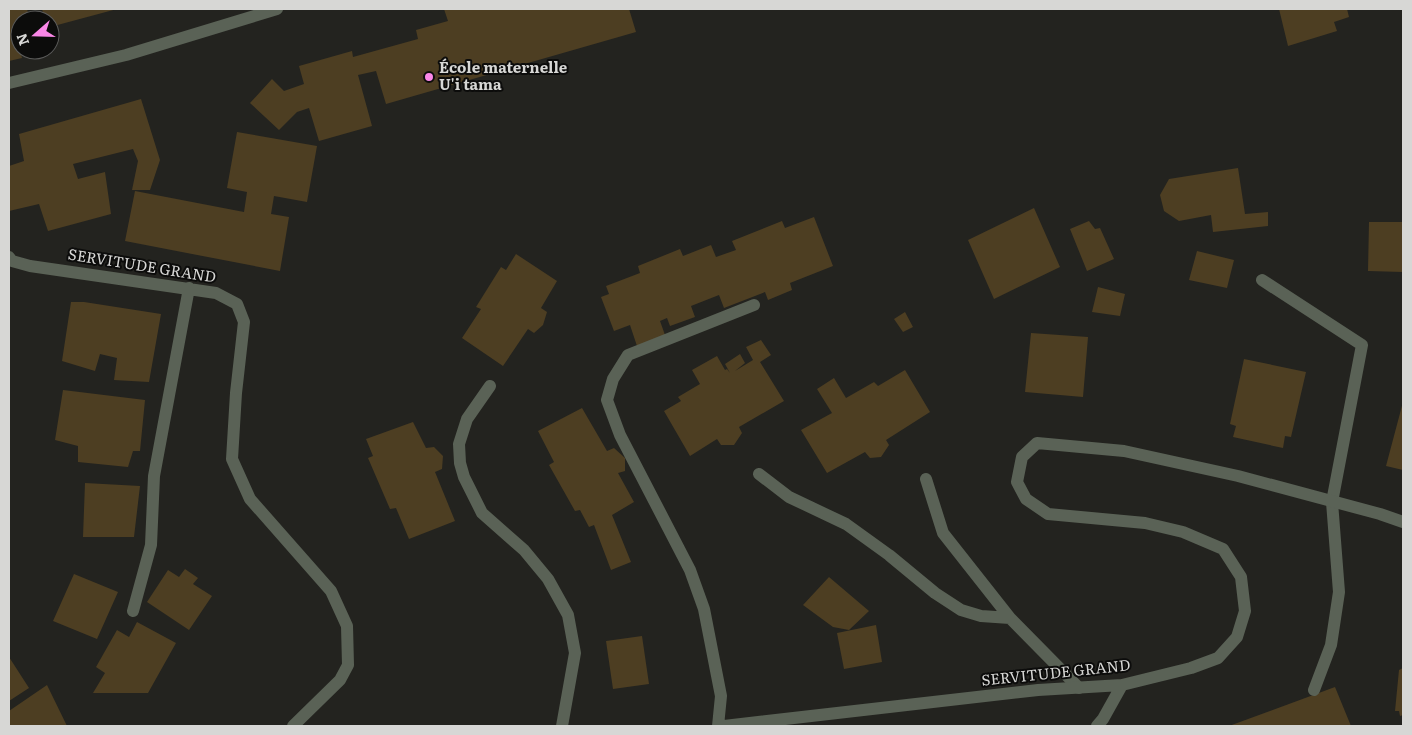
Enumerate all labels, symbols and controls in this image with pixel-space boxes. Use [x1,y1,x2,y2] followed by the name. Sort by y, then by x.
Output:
[10,10,60,60] north arrow
[10,31,33,49] text: N
[439,55,568,95] place label: École maternelle U'i tama
[423,71,435,83] marker: École maternelle U'i tama
[67,241,218,288] street label: SERVITUDE GRAND
[980,652,1131,691] street label: SERVITUDE GRAND

